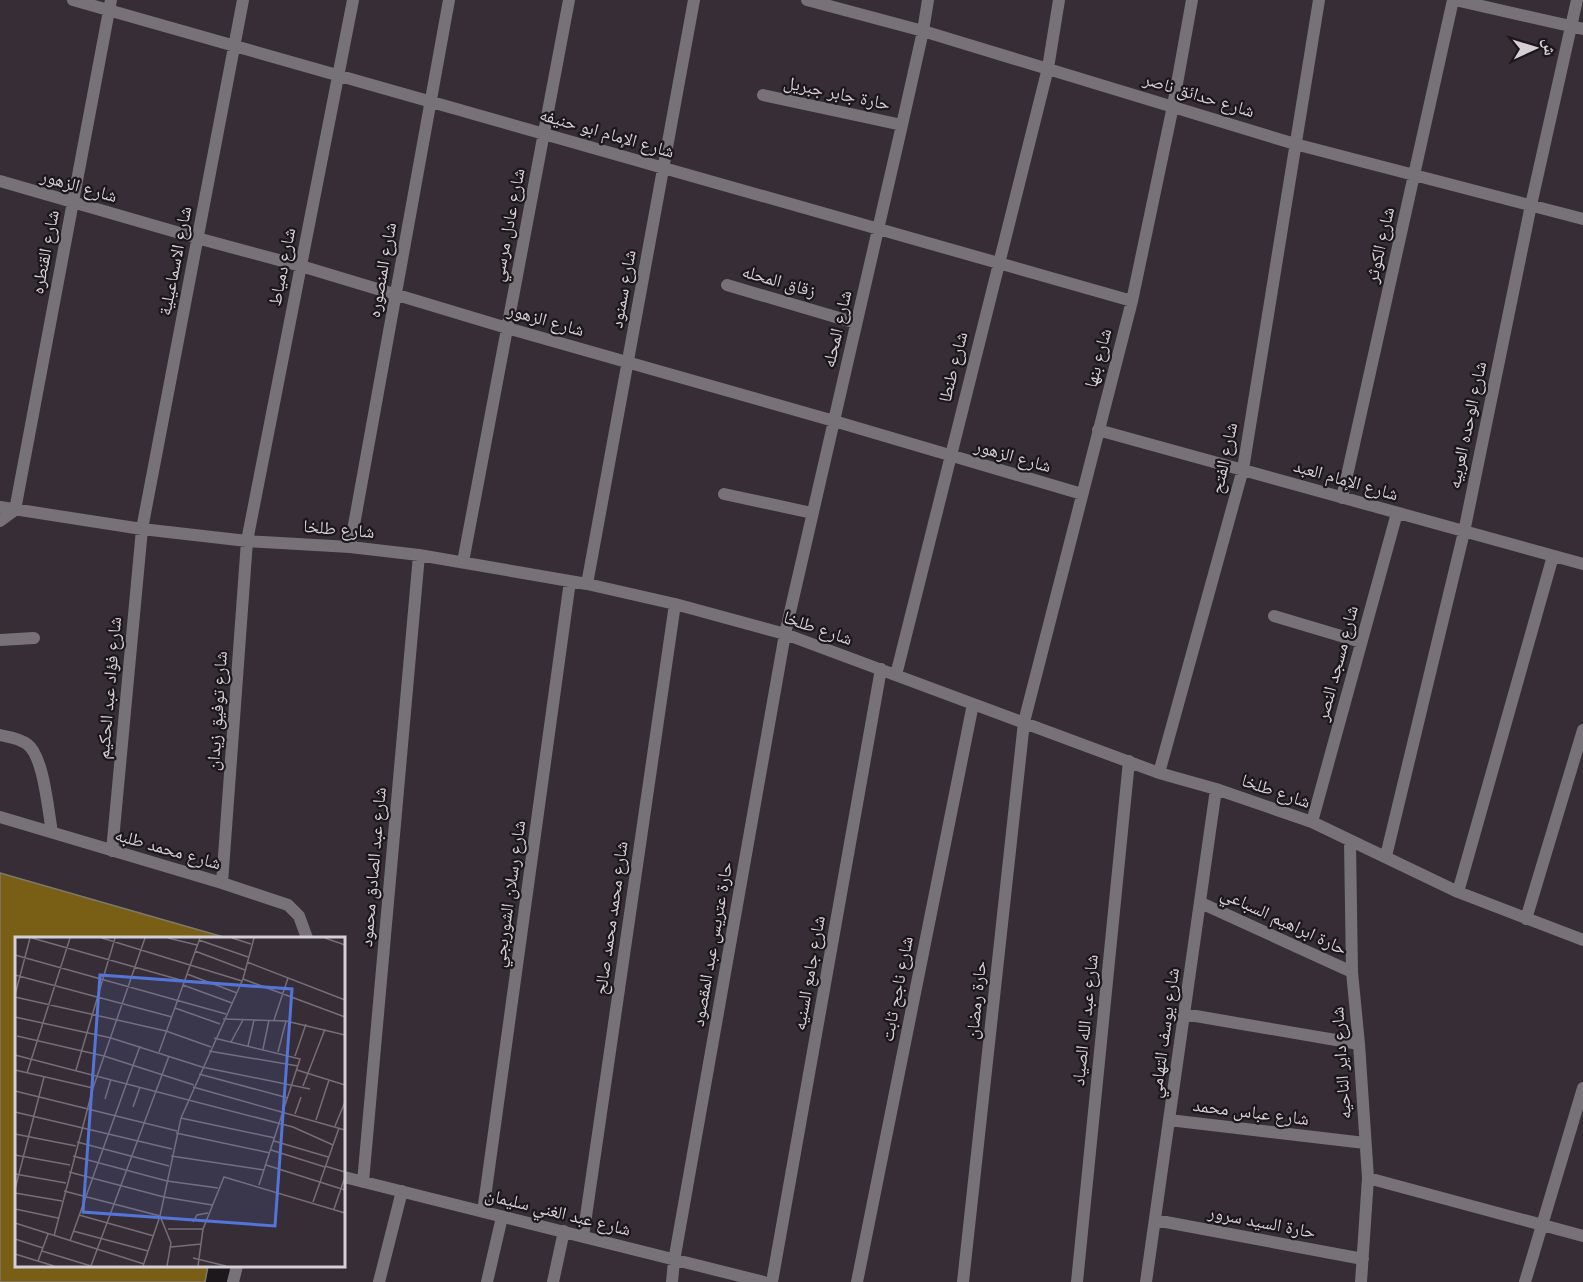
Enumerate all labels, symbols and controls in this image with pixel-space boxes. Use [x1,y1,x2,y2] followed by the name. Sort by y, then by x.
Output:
[1505,18,1565,78] north arrow
[1537,38,1561,56] text: ش
[1139,66,1258,123] street label: شارع حدائق ناصر
[781,70,893,116] street label: حارة جابر جبريل
[537,102,677,164] street label: شارع الإمام ابو حنيفه
[37,163,120,208] street label: شارع الزهور
[485,166,533,284] street label: شارع عادل مرسي
[153,204,197,318] street label: شارع الاسماعيلية
[1359,205,1400,286] street label: شارع الكوثر
[25,208,65,296] street label: شارع القنطره
[362,220,402,320] street label: شارع المنصوره
[263,226,301,308] street label: شارع دمياط
[604,248,642,330] street label: شارع سمنود
[739,259,819,303] street label: زقاق المحله
[816,288,858,370] street label: شارع المحله
[504,297,587,342] street label: شارع الزهور
[1079,326,1117,390] street label: شارع بنها
[933,329,973,405] street label: شارع طنطا
[1442,359,1492,491] street label: شارع الوحده العربيه
[1205,420,1243,496] street label: شارع الفتح
[971,433,1054,478] street label: شارع الزهور
[1291,454,1401,506] street label: شارع الإمام العبد
[302,514,376,544] street label: شارع طلخا
[1310,603,1364,724] street label: شارع مسجد النصر
[780,605,856,651] street label: شارع طلخا
[91,616,127,760] street label: شارع فؤاد عبد الحكيم
[201,650,233,772] street label: شارع توفيق زيدان
[1238,768,1314,814] street label: شارع طلخا
[354,786,392,948] street label: شارع عبد الصادق محمود
[487,819,534,970] street label: شارع رسلان الشوربجي
[112,822,224,876] street label: شارع محمد طلبه
[588,840,634,996] street label: شارع محمد محمد صالح
[686,860,738,1028] street label: حارة عتريس عبد المقصود
[1216,881,1351,963] street label: حارة ابراهيم السباعي
[787,914,831,1032] street label: شارع جامع السنيه
[875,934,919,1044] street label: شارع ناجح ثابت
[15,937,345,1267] inset map
[1066,953,1104,1087] street label: شارع عبد الله الصياد
[960,959,992,1041] street label: حارة رمضان
[1143,966,1188,1100] street label: شارع يوسف التهامي
[1325,1006,1357,1120] street label: شارع داير الناحيه
[1192,1093,1310,1131] street label: شارع عباس محمد
[482,1182,633,1244] street label: شارع عبد الغني سليمان
[1205,1200,1318,1244] street label: حارة السيد سرور

